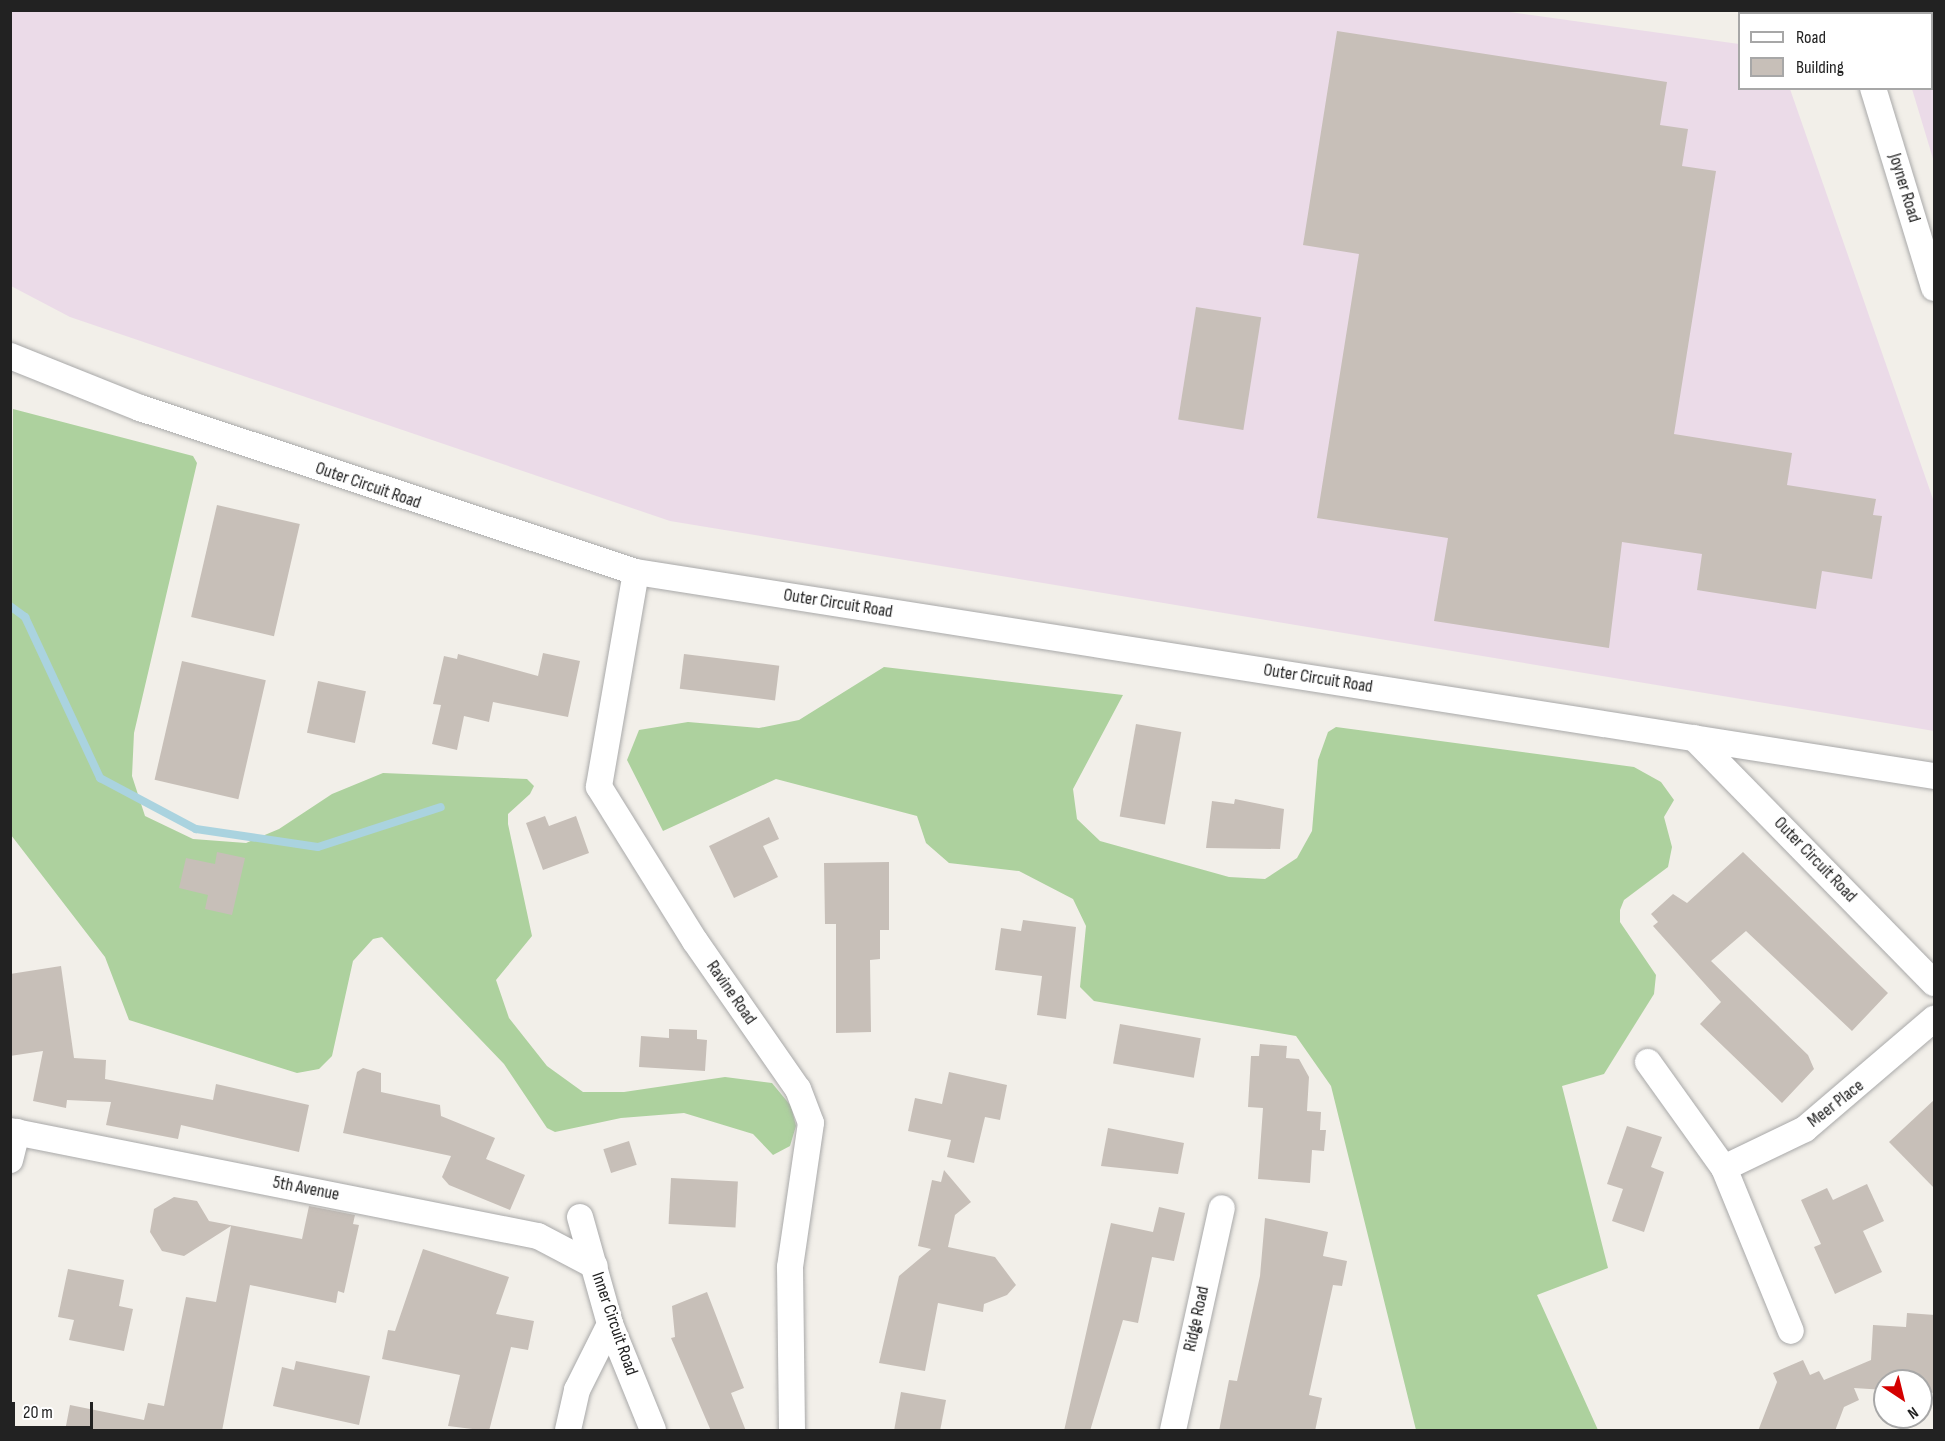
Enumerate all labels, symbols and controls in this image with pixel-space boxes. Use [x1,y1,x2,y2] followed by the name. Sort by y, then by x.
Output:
[1738,12,1933,90] legend
[1796,27,1826,48] text: Road
[1796,57,1844,78] text: Building
[1883,151,1925,225] street label: Joyner Road
[312,458,424,514] street label: Outer Circuit Road
[782,585,894,623] street label: Outer Circuit Road
[1262,660,1374,698] street label: Outer Circuit Road
[1769,813,1861,907] street label: Outer Circuit Road
[701,957,761,1029] street label: Ravine Road
[1804,1075,1868,1133] street label: Meer Place
[271,1172,341,1206] street label: 5th Avenue
[586,1270,642,1378] street label: Inner Circuit Road
[1180,1284,1214,1354] street label: Ridge Road
[1873,1369,1933,1429] north arrow
[15,1390,96,1428] scale bar
[23,1402,53,1423] text: 20 m
[1904,1402,1921,1423] text: N

